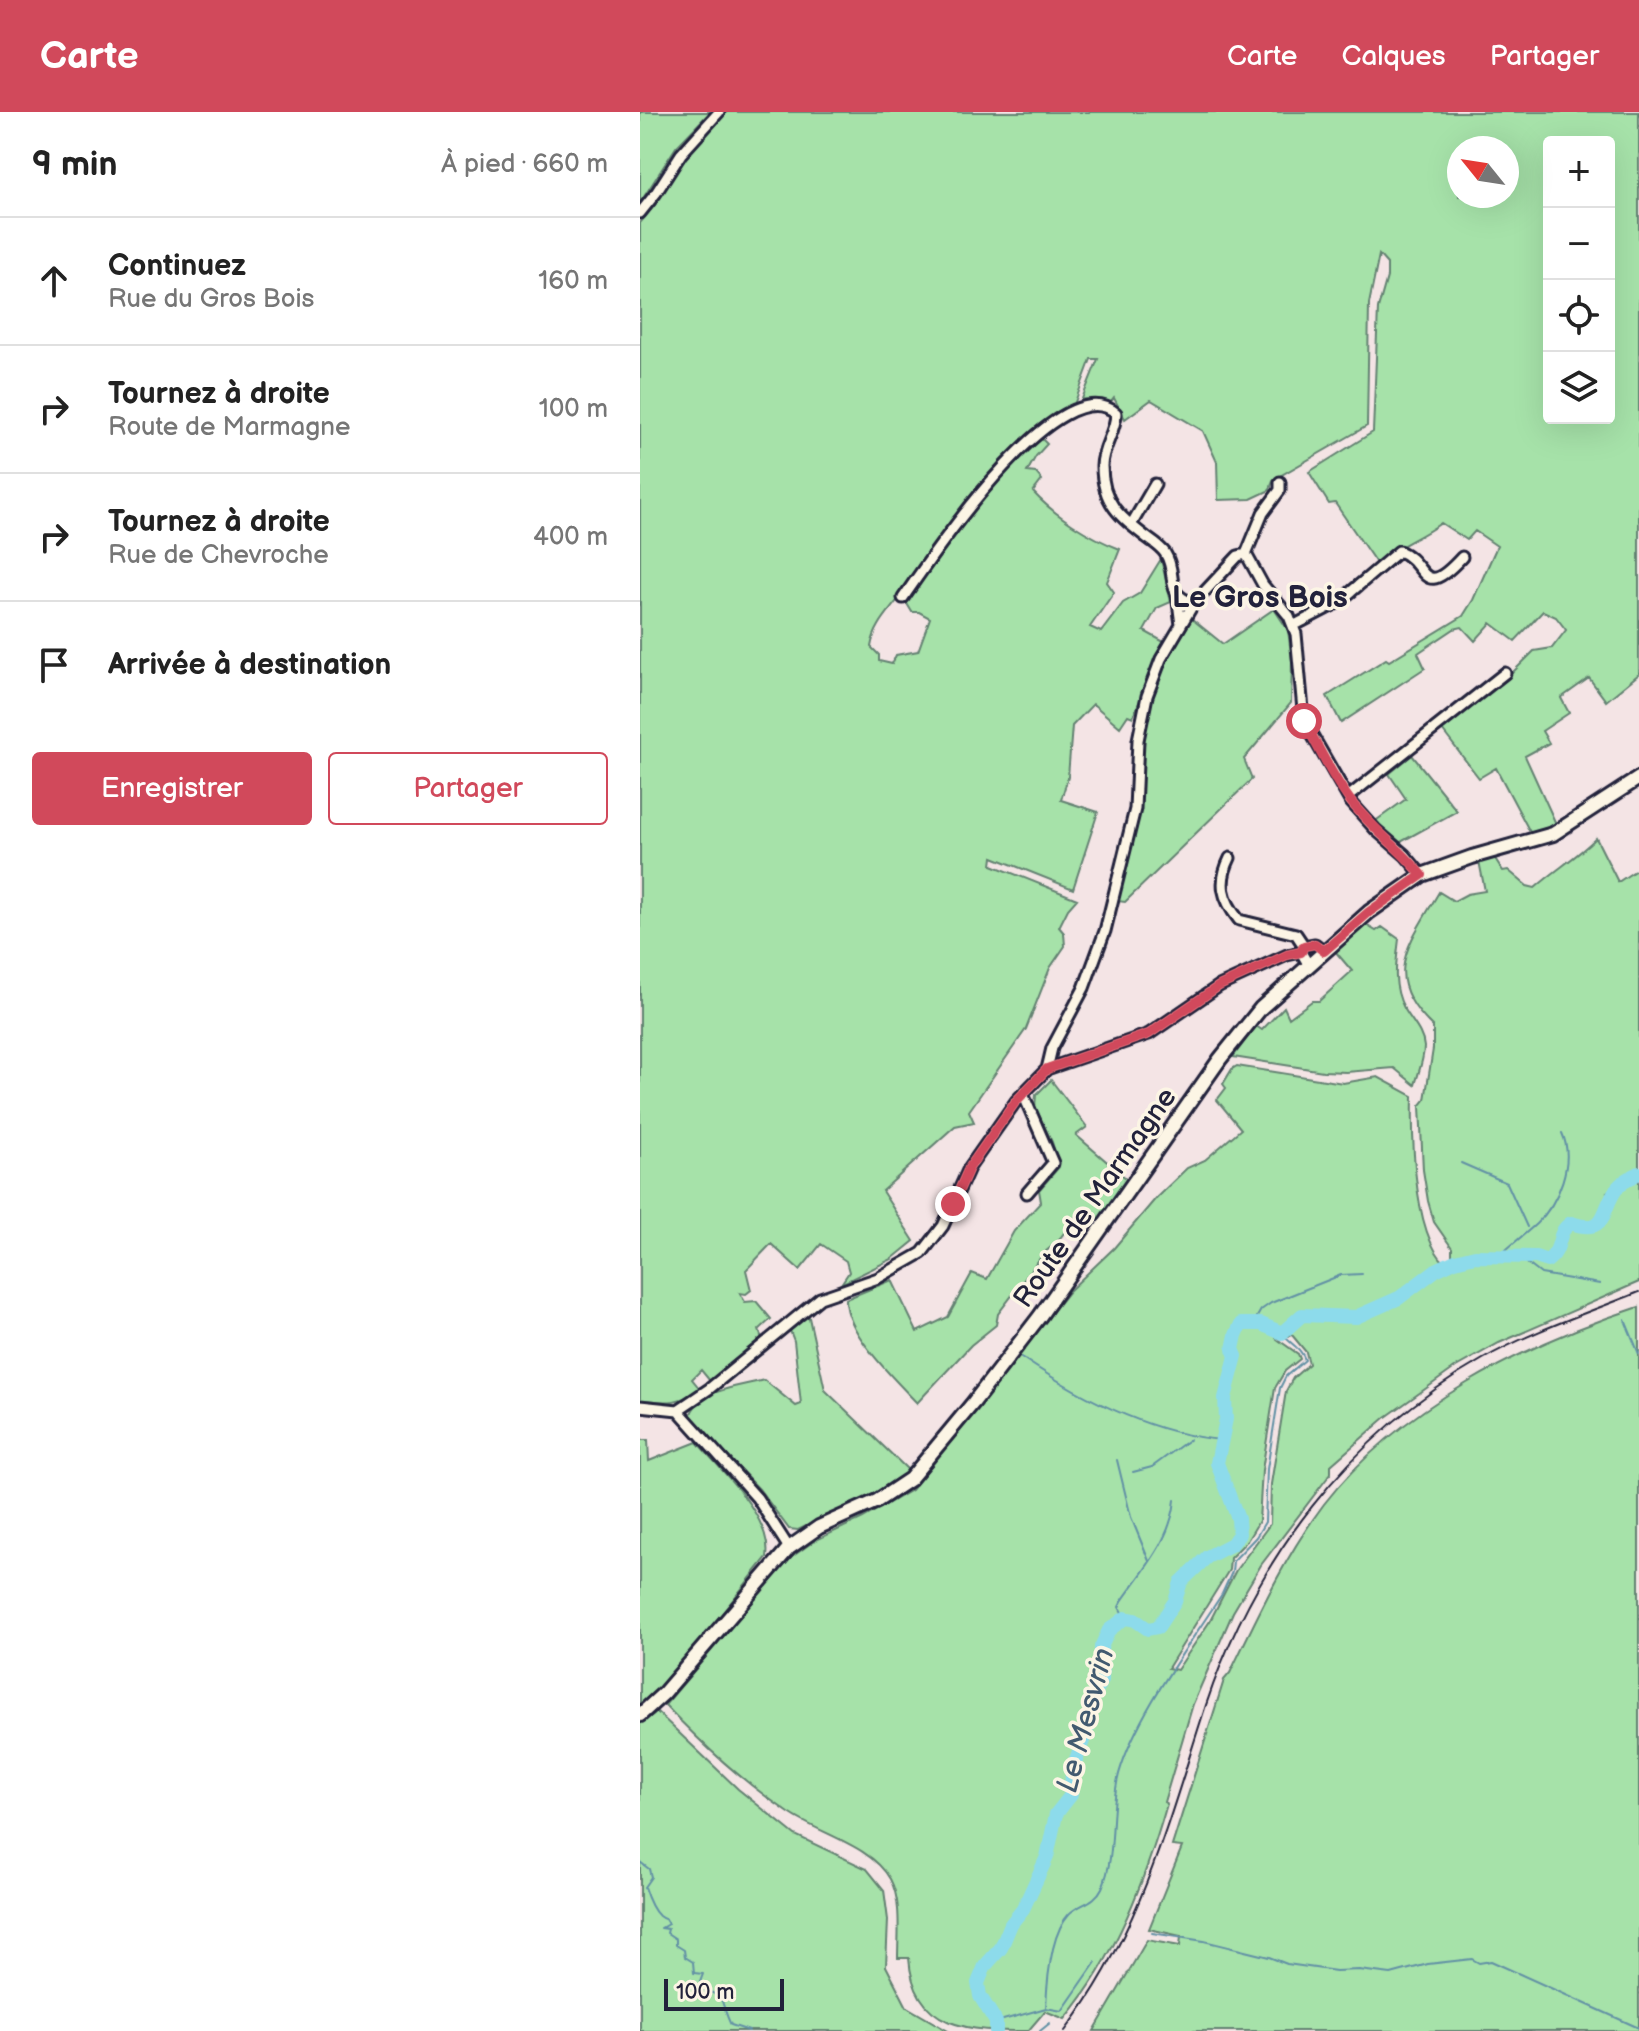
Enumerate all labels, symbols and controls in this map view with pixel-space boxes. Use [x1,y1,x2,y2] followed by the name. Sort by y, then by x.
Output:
[40,34,139,79] text: Carte
[1227,40,1297,73] text: Carte
[1341,40,1446,73] text: Calques
[1490,40,1599,73] text: Partager
[1447,136,1519,208] north arrow
[1543,136,1615,424] map controls
[1543,136,1615,208] button: +
[32,144,117,185] text: 9 min
[441,149,608,180] text: À pied · 660 m
[1543,208,1615,280] button: −
[108,248,246,284] text: Continuez
[32,259,76,303] icon: ahead
[538,266,608,297] text: 160 m
[1543,280,1615,352] button: locate
[108,284,314,315] text: Rue du Gros Bois
[1543,352,1615,424] button: layers
[108,376,330,412] text: Tournez à droite
[32,387,76,431] icon: right
[539,394,608,425] text: 100 m
[108,412,350,443] text: Route de Marmagne
[108,504,330,540] text: Tournez à droite
[32,515,76,559] icon: right
[533,522,608,553] text: 400 m
[108,540,329,571] text: Rue de Chevroche
[1172,580,1348,616] district label: Le Gros Bois
[32,643,76,687] icon: arrive
[108,647,391,683] text: Arrivée à destination
[1286,703,1322,739] route start
[32,752,312,825] button: Enregistrer
[328,752,608,825] button: Partager
[1007,1082,1184,1314] street label: Route de Marmagne
[935,1186,971,1222] route end
[1049,1644,1123,1796] water label: Le Mesvrin
[664,1975,784,2011] scale bar
[676,1979,735,2006] text: 100 m

